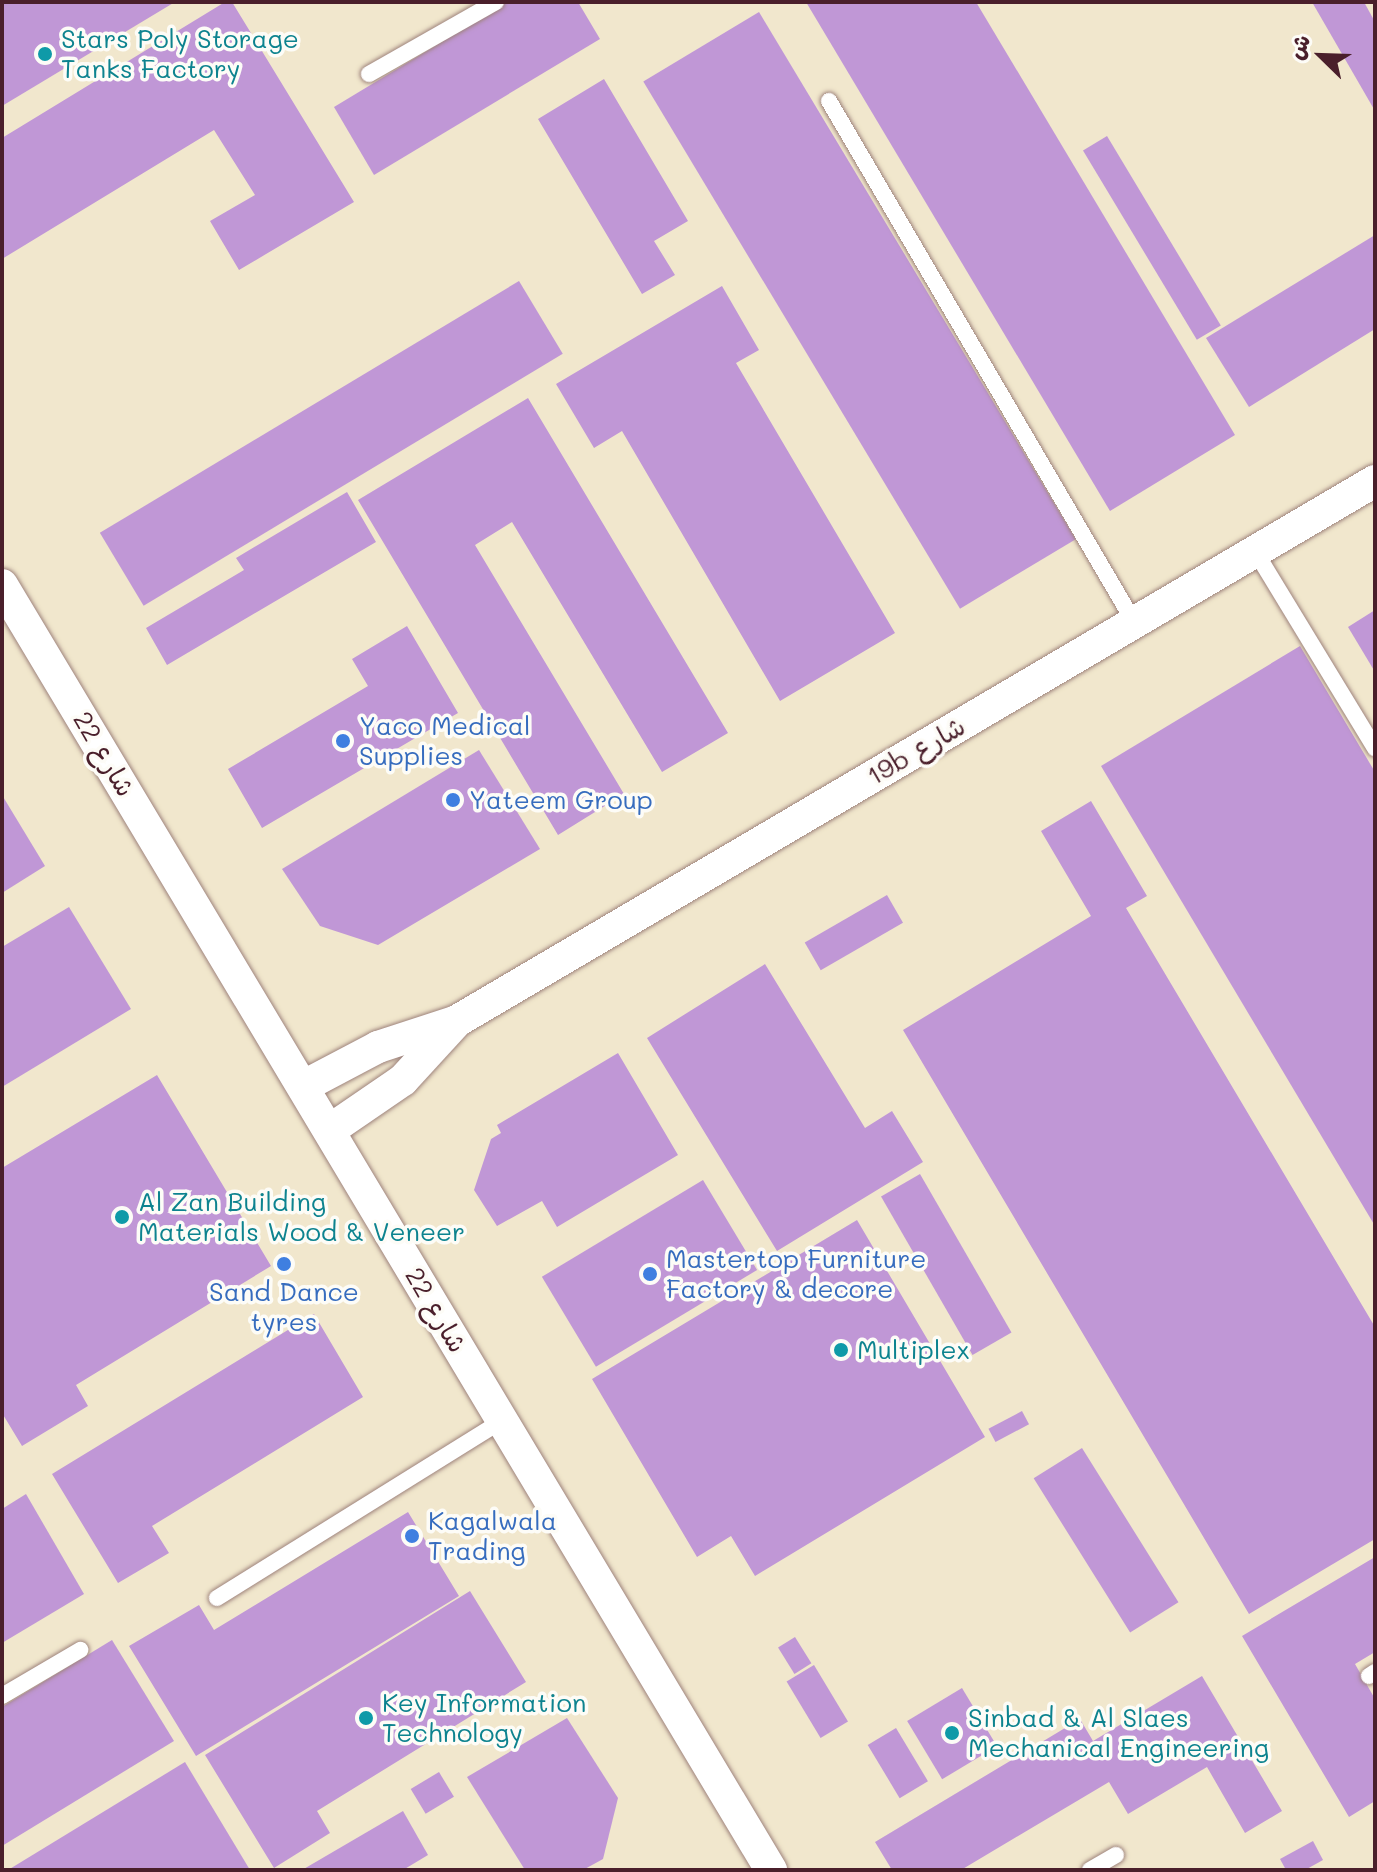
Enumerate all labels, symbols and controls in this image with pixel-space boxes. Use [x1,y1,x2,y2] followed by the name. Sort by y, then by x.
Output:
[1281,16,1361,96] north arrow
[61,23,299,84] place label: Stars Poly Storage Tanks Factory
[1280,30,1317,63] text: ش
[36,45,54,63] marker: Stars Poly Storage Tanks Factory
[67,706,141,802] street label: شارع 22
[359,710,531,772] place label: Yaco Medical Supplies
[861,710,971,792] street label: 19b شارع
[334,732,352,750] marker: Yaco Medical Supplies
[469,784,653,816] place label: Yateem Group
[444,791,462,809] marker: Yateem Group
[138,1186,465,1248] place label: Al Zan Building Materials Wood & Veneer
[113,1208,131,1226] marker: Al Zan Building Materials Wood & Veneer
[666,1243,926,1304] place label: Mastertop Furniture Factory & decore
[275,1255,293,1273] marker: Sand Dance tyres
[399,1262,473,1358] street label: شارع 22
[641,1265,659,1283] marker: Mastertop Furniture Factory & decore
[209,1276,359,1338] place label: Sand Dance tyres
[857,1334,970,1366] place label: Multiplex
[832,1341,850,1359] marker: Multiplex
[428,1505,557,1566] place label: Kagalwala Trading
[403,1527,421,1545] marker: Kagalwala Trading
[382,1687,586,1748] place label: Key Information Technology
[968,1702,1269,1764] place label: Sinbad & Al Slaes Mechanical Engineering
[357,1709,375,1727] marker: Key Information Technology
[943,1724,961,1742] marker: Sinbad & Al Slaes Mechanical Engineering

